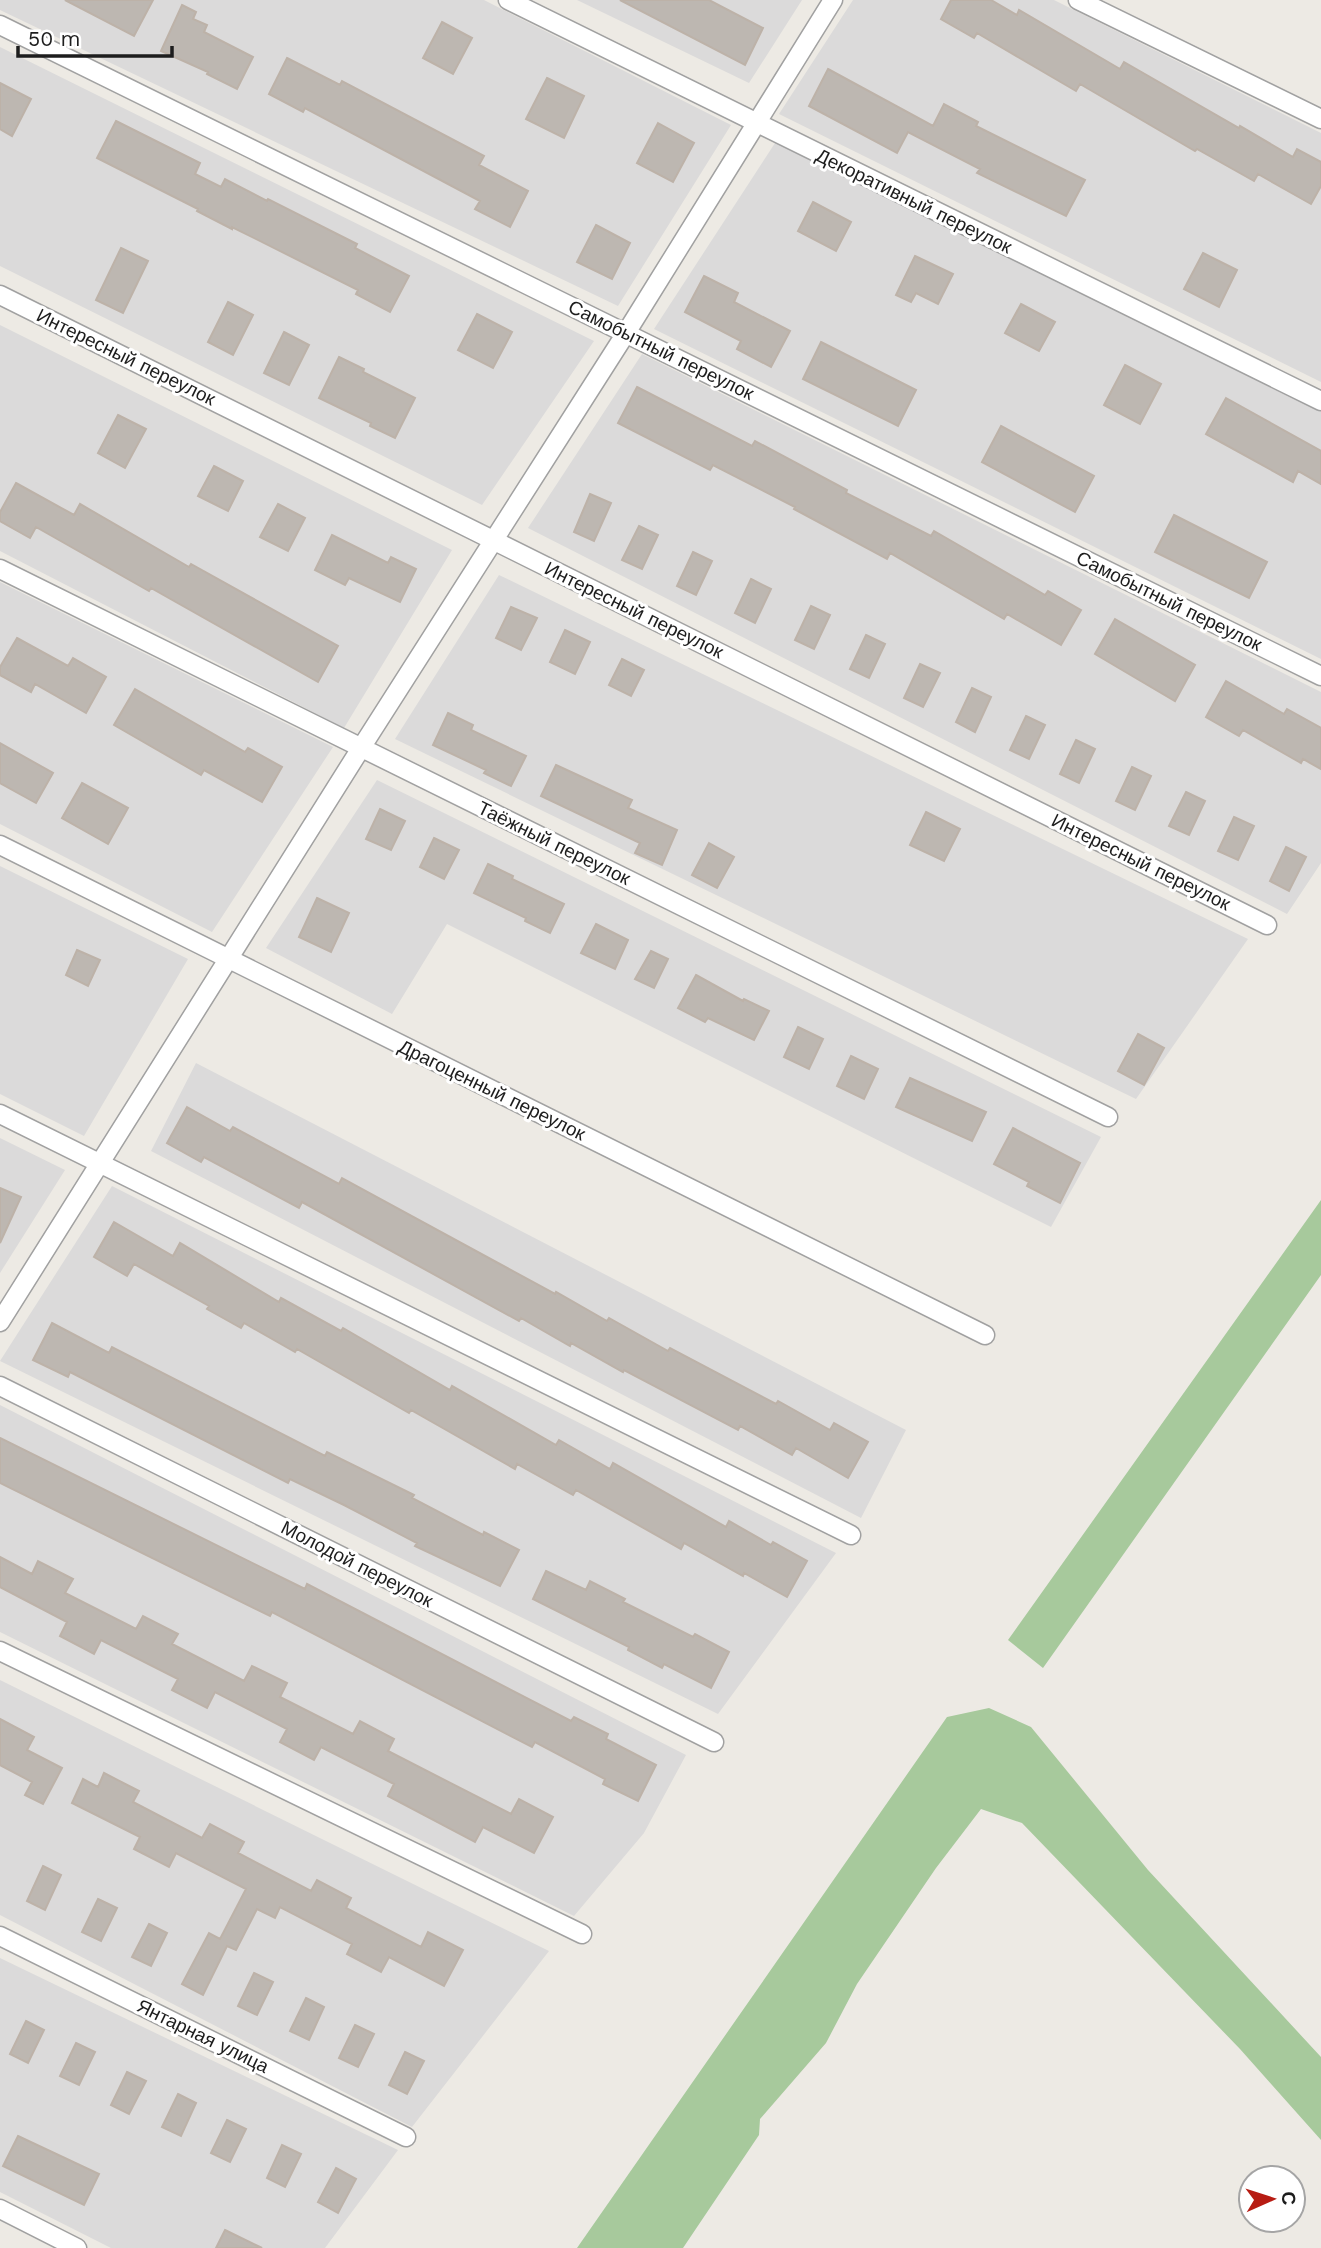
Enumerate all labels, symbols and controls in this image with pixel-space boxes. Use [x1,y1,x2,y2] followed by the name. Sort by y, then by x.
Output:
[18,14,172,58] scale bar
[28,26,80,51] text: 50 m
[812,144,1016,259] street label: Декоративный переулок
[564,295,758,405] street label: Самобытный переулок
[33,304,220,411] street label: Интересный переулок
[1072,546,1266,656] street label: Самобытный переулок
[541,557,728,664] street label: Интересный переулок
[474,796,635,890] street label: Таёжный переулок
[1048,809,1235,916] street label: Интересный переулок
[395,1035,590,1146] street label: Драгоценный переулок
[277,1516,437,1613] street label: Молодой переулок
[133,1994,273,2078] street label: Янтарная улица
[1237,2164,1307,2234] north arrow
[1277,2191,1300,2206] text: С

